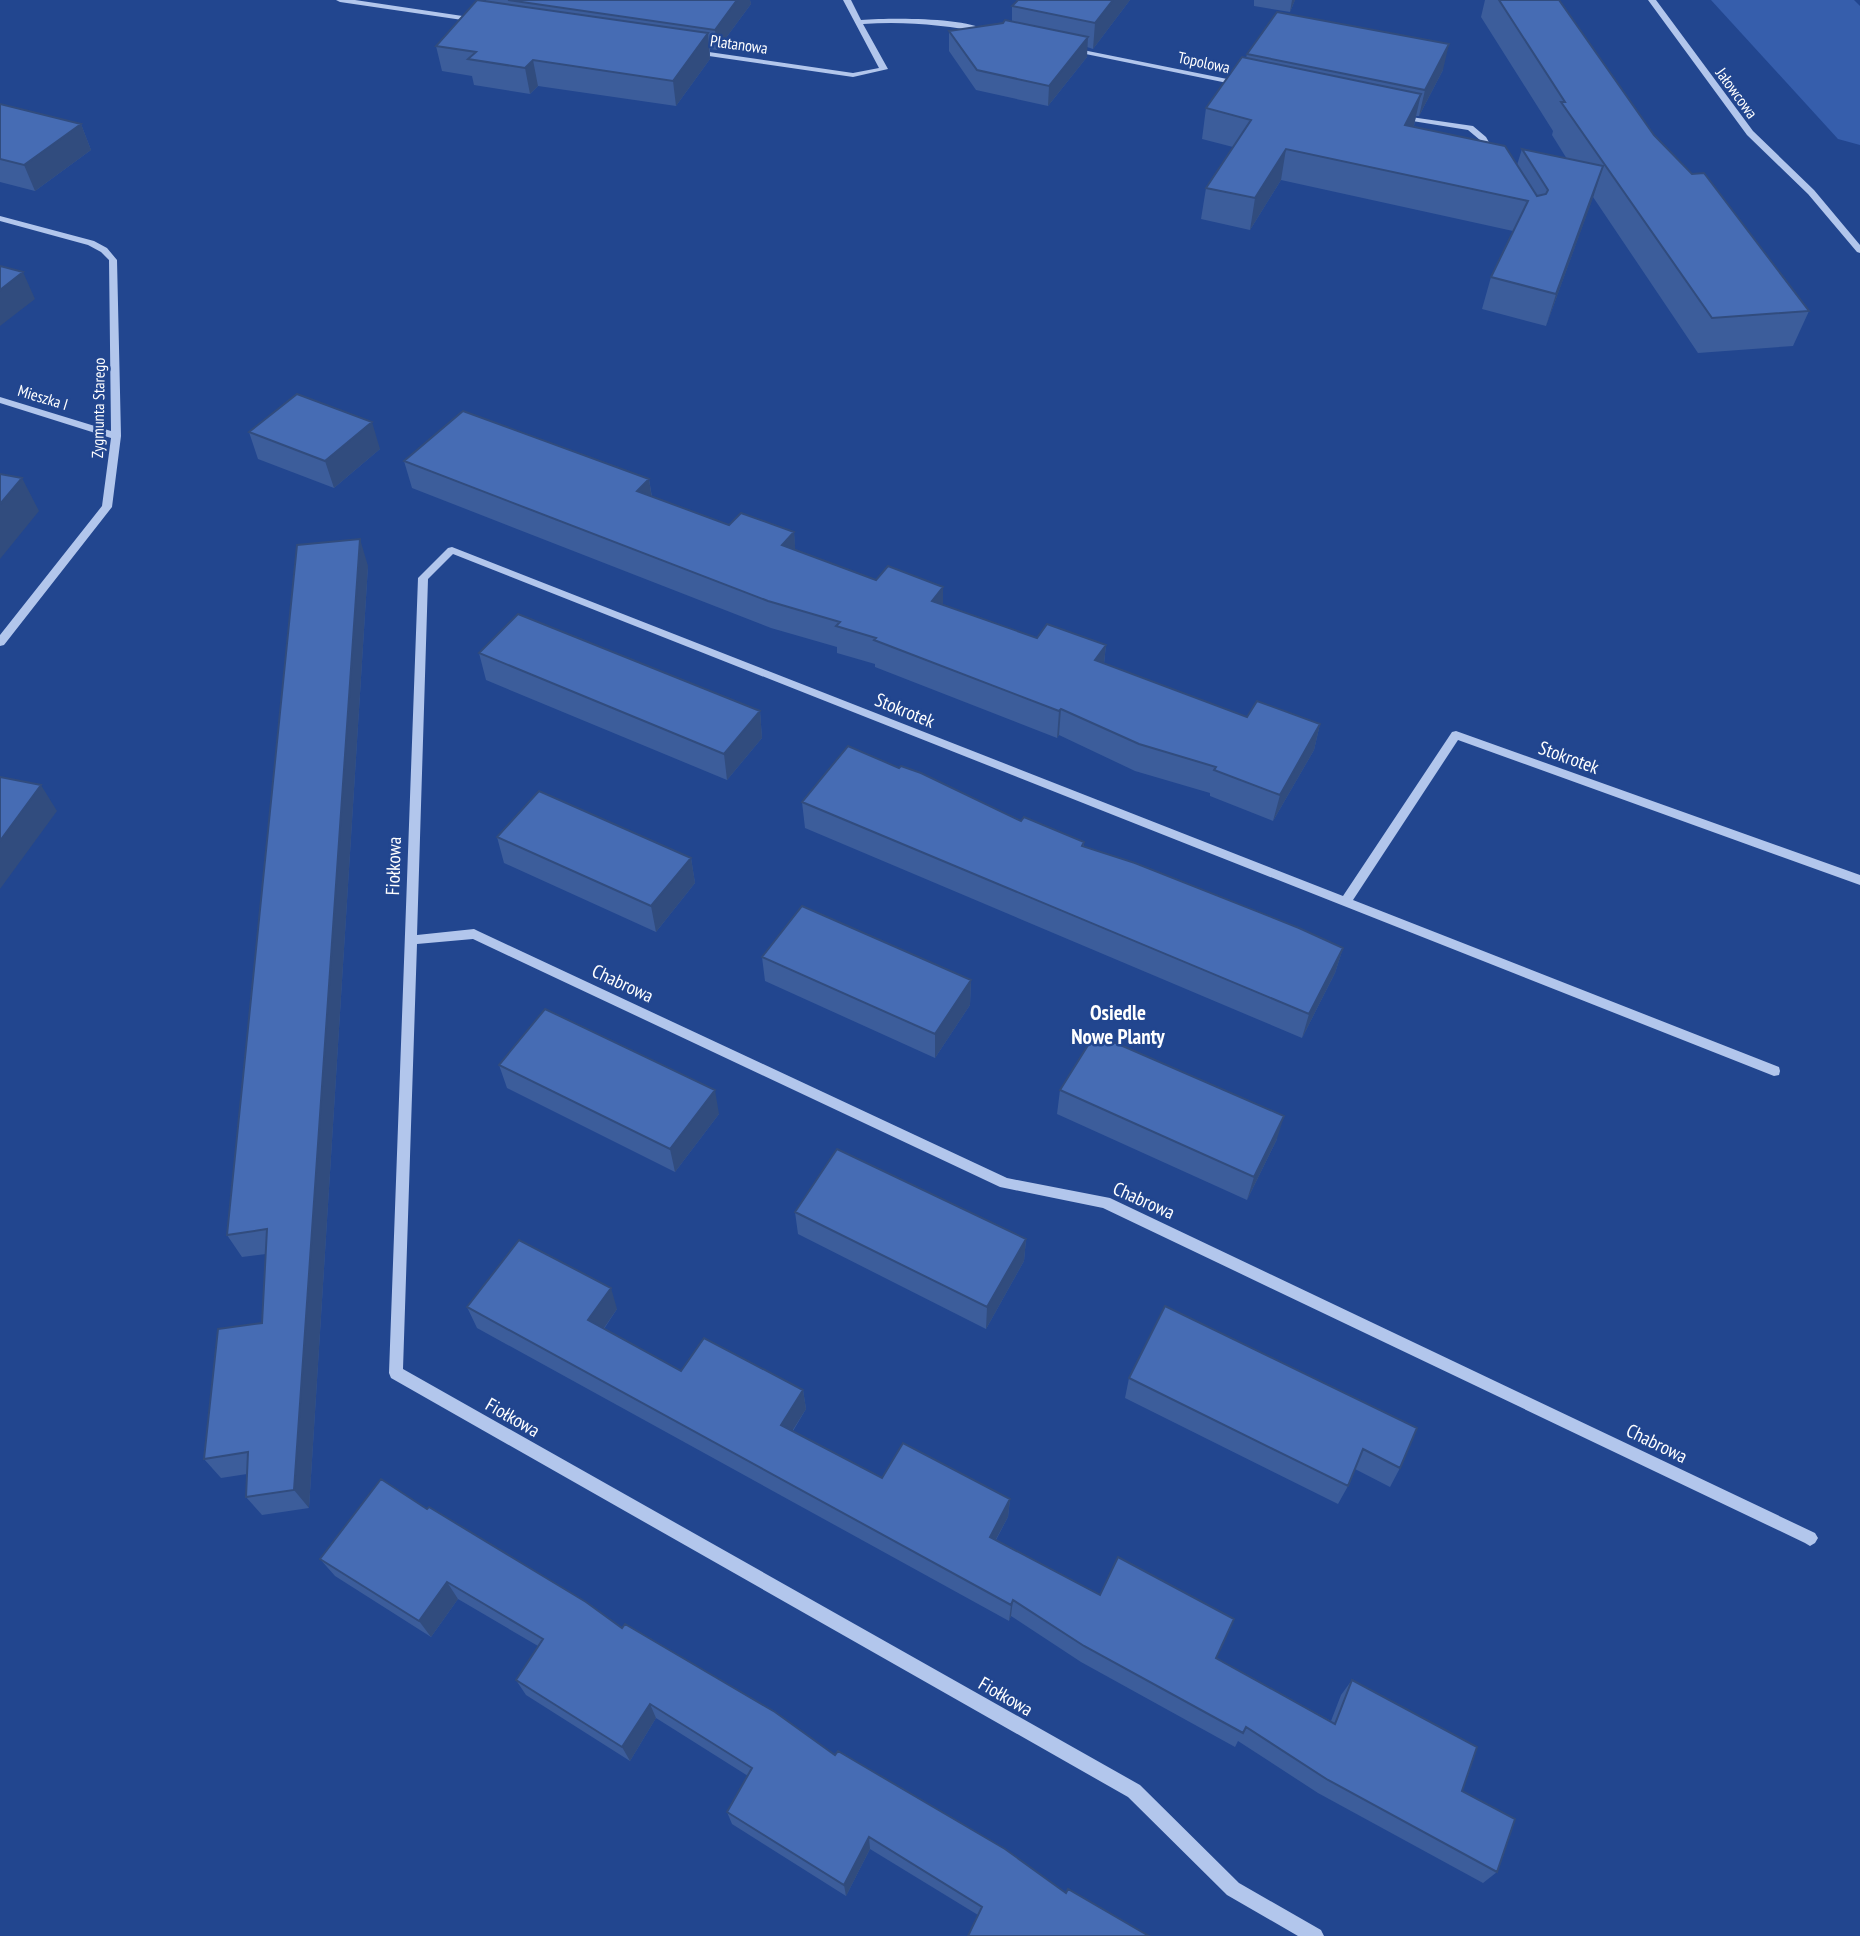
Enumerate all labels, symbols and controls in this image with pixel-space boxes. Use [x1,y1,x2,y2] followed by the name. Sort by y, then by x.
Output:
[709,30,769,58] street label: Platanowa
[1176,47,1232,77] street label: Topolowa
[1711,63,1762,122] street label: Jałowcowa
[87,357,109,458] street label: Zygmunta Starego
[16,380,70,414] street label: Mieszka I
[872,687,939,733] street label: Stokrotek
[1536,735,1603,779] street label: Stokrotek
[380,836,406,896] street label: Fiołkowa
[588,958,658,1008] street label: Chabrowa
[1071,999,1165,1050] district label: Osiedle Nowe Planty
[1109,1176,1179,1224] street label: Chabrowa
[482,1392,544,1442] street label: Fiołkowa
[1623,1418,1691,1468] street label: Chabrowa
[975,1671,1037,1721] street label: Fiołkowa

